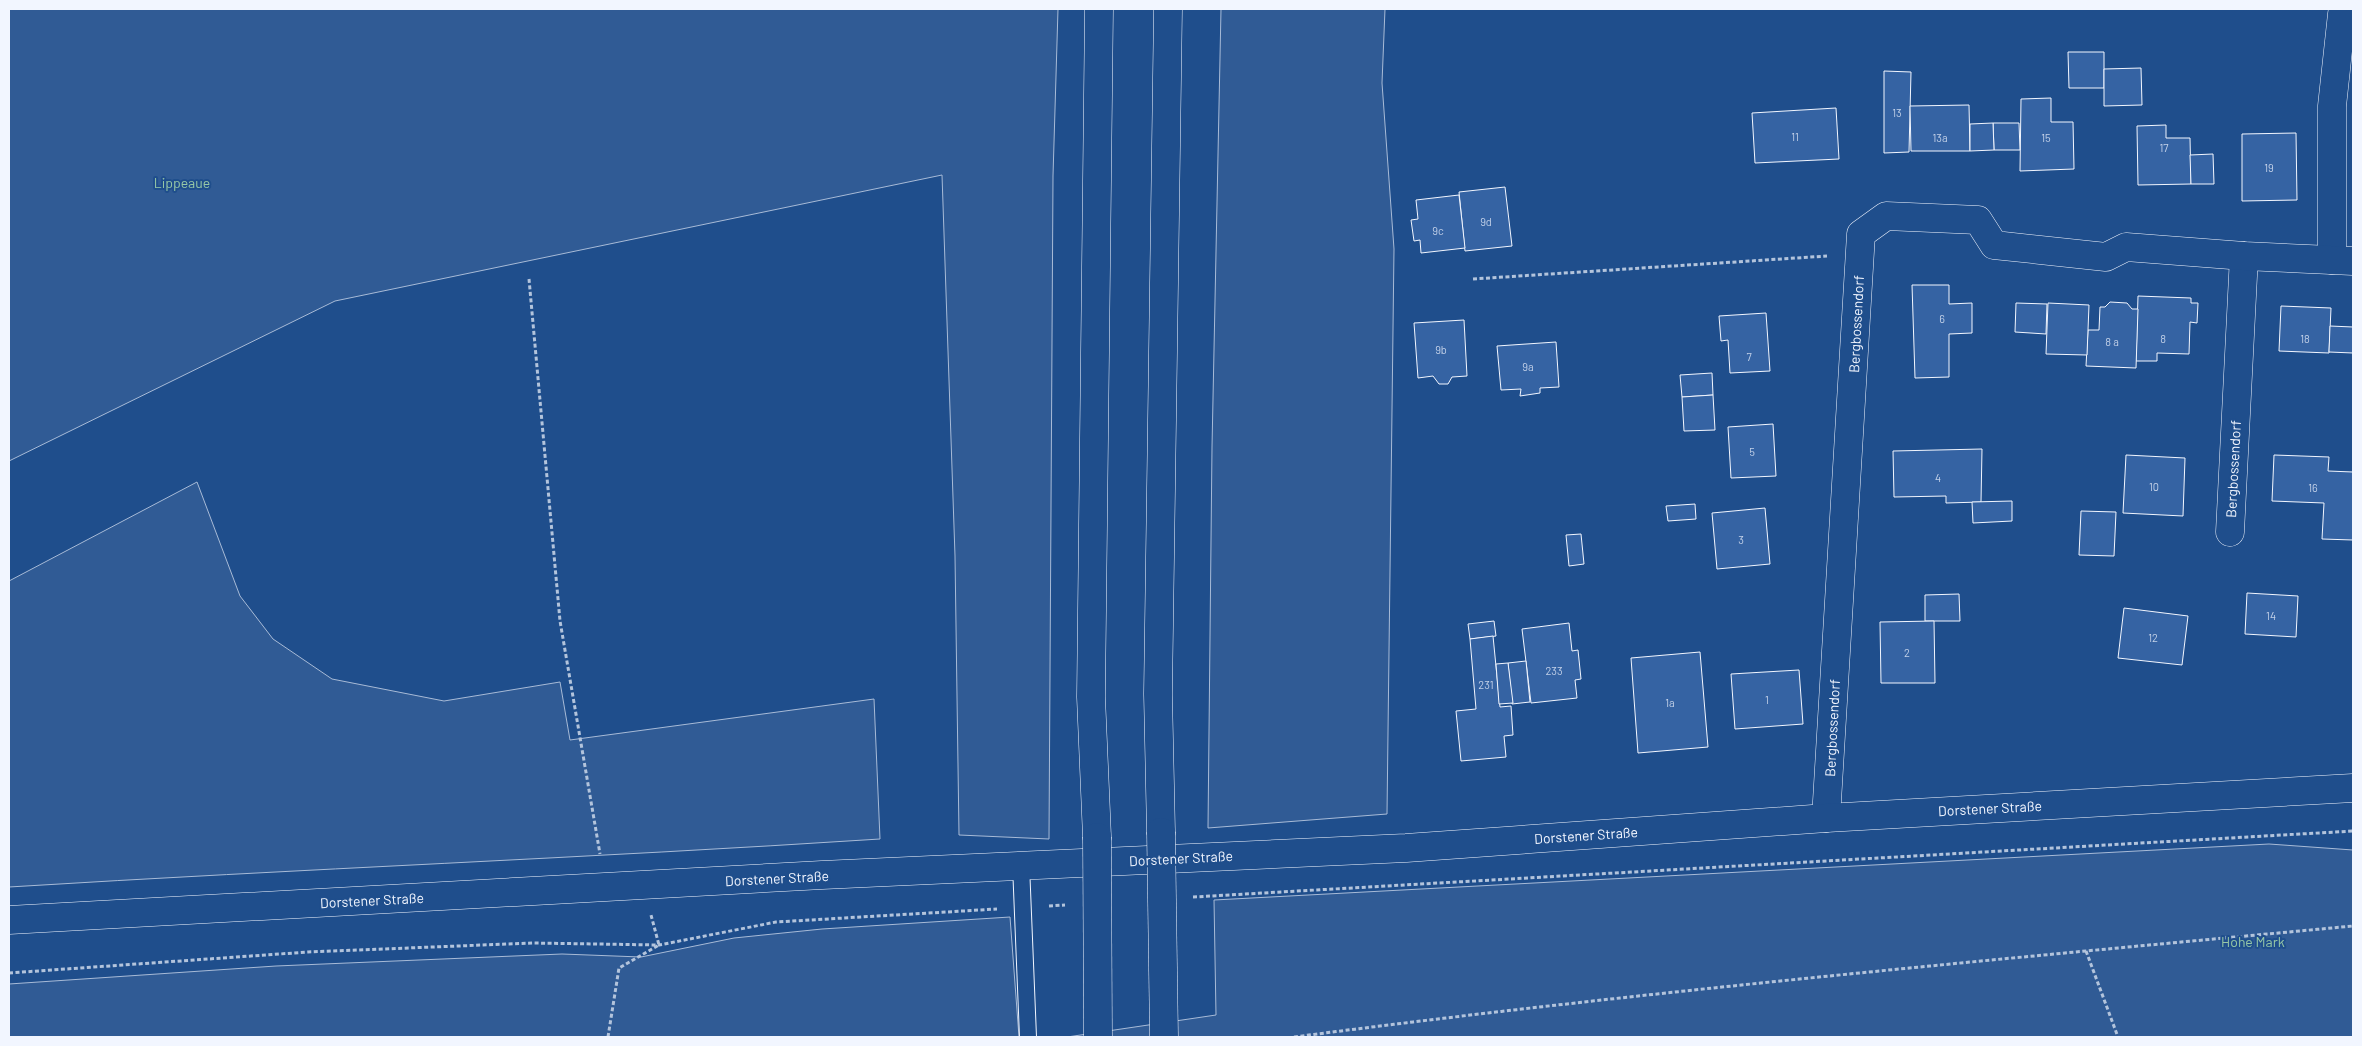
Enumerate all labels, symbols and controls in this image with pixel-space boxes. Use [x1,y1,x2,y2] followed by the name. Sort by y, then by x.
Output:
[1892,106,1902,119] house number: 13
[1791,130,1799,143] house number: 11
[1932,131,1948,144] house number: 13a
[2041,131,2051,144] house number: 15
[2159,141,2169,154] house number: 17
[2264,161,2274,174] house number: 19
[154,174,210,191] park label: Lippeaue
[1480,215,1492,228] house number: 9d
[1432,224,1444,237] house number: 9c
[1845,275,1867,373] street label: Bergbossendorf
[1939,312,1945,325] house number: 6
[2160,332,2166,345] house number: 8
[2300,332,2310,345] house number: 18
[2105,335,2119,348] house number: 8 a
[1435,343,1447,356] house number: 9b
[1746,350,1752,363] house number: 7
[1522,360,1534,373] house number: 9a
[2222,420,2244,518] street label: Bergbossendorf
[1749,445,1755,458] house number: 5
[1935,471,1941,484] house number: 4
[2149,480,2159,493] house number: 10
[2308,481,2318,494] house number: 16
[1738,533,1744,546] house number: 3
[2266,609,2276,622] house number: 14
[2148,631,2158,644] house number: 12
[1904,646,1910,659] house number: 2
[1545,664,1563,677] house number: 233
[1478,678,1494,691] house number: 231
[1821,679,1843,777] street label: Bergbossendorf
[1765,693,1769,706] house number: 1
[1665,696,1675,709] house number: 1a
[1938,797,2042,819] street label: Dorstener Straße
[1534,823,1638,847] street label: Dorstener Straße
[1129,847,1233,869] street label: Dorstener Straße
[725,867,829,889] street label: Dorstener Straße
[320,889,424,911] street label: Dorstener Straße
[2221,933,2285,950] park label: Hohe Mark

